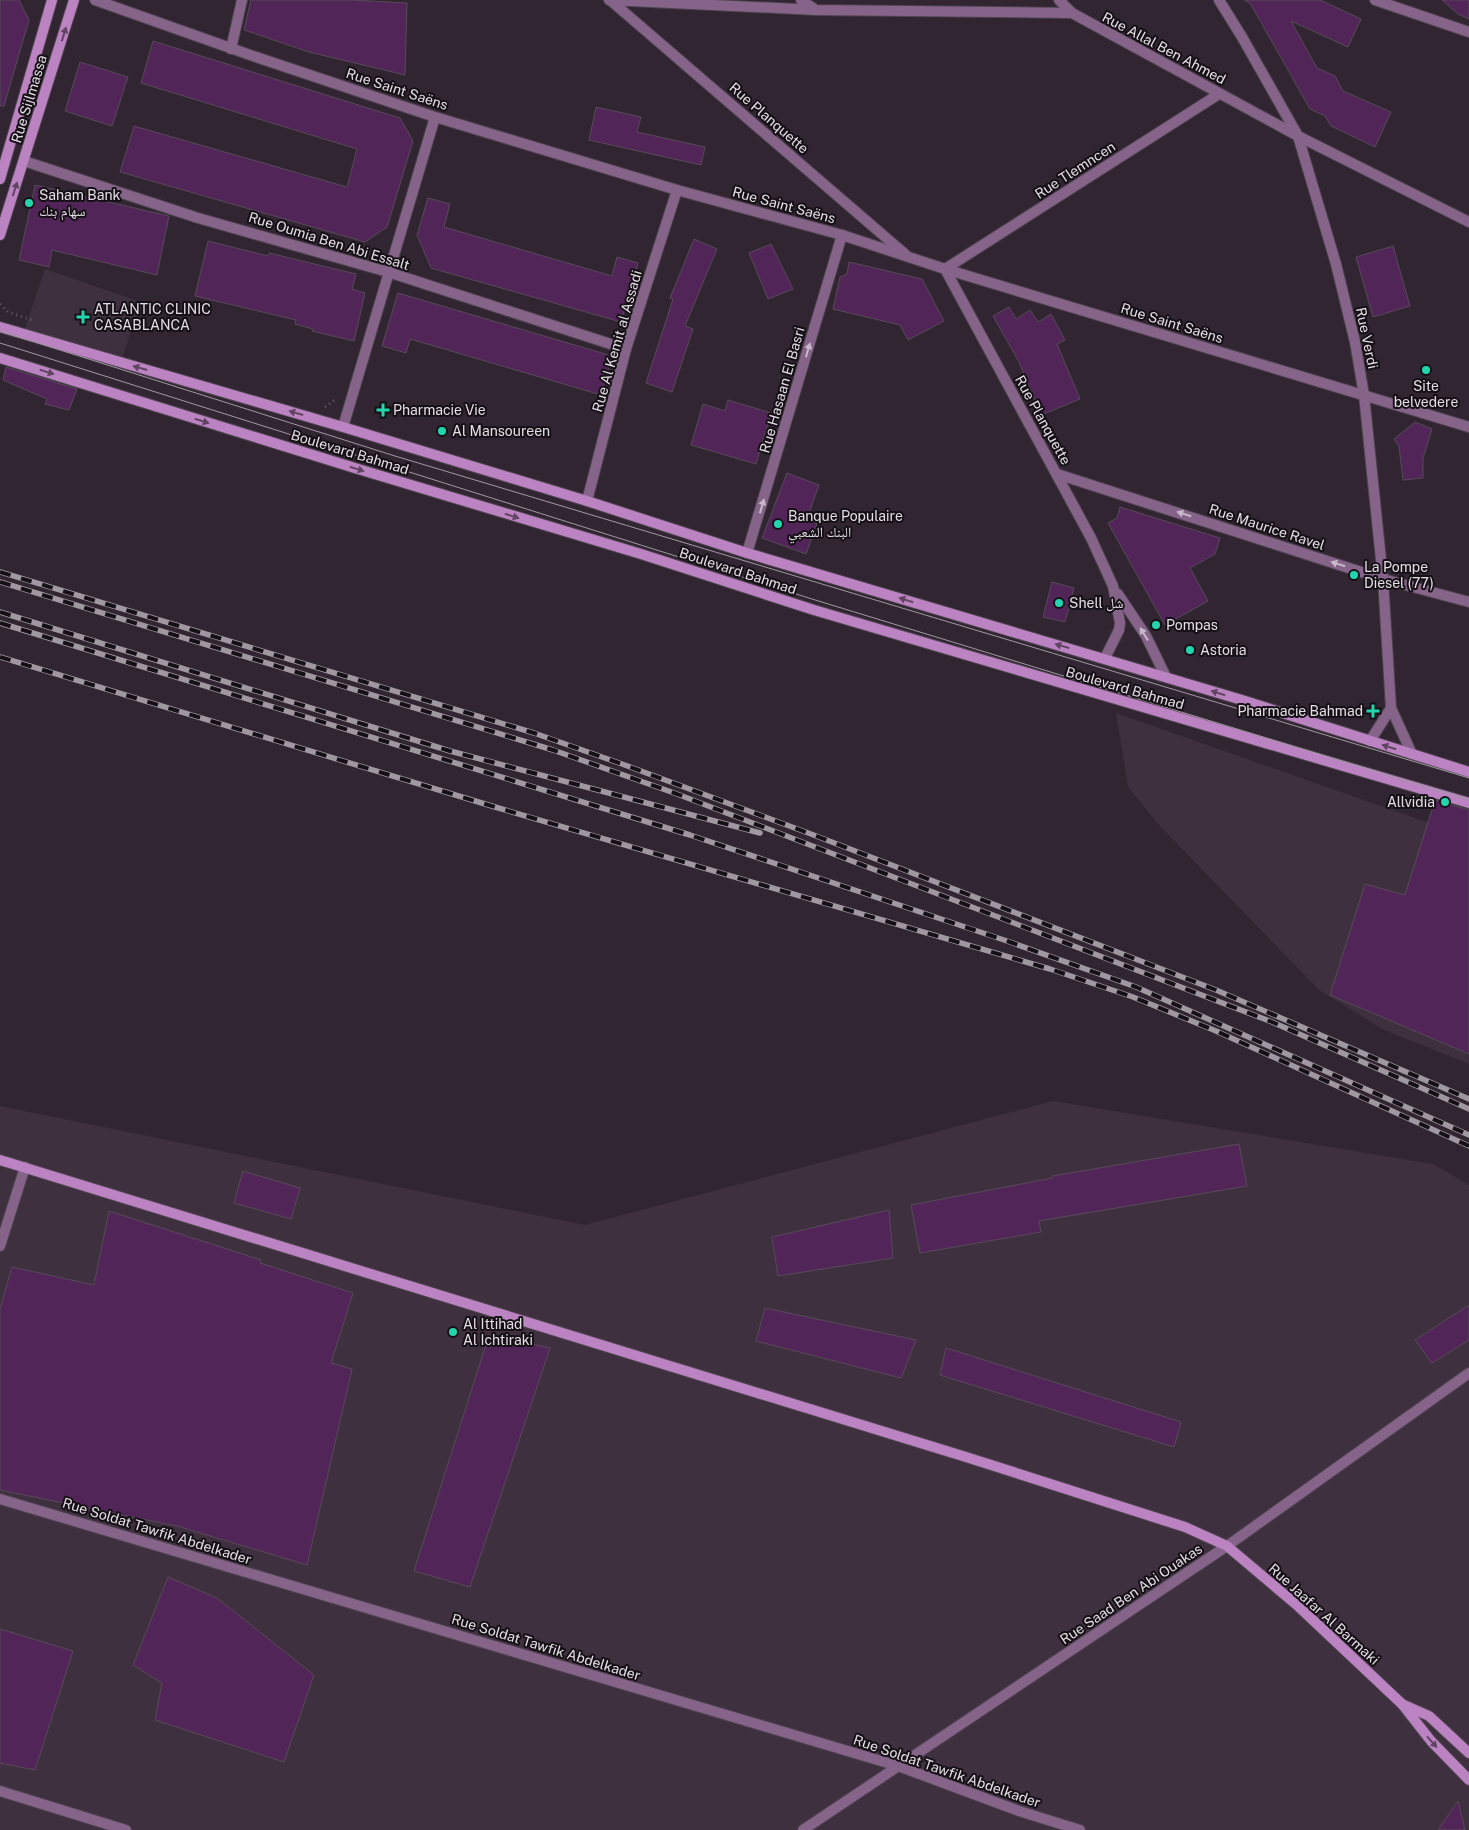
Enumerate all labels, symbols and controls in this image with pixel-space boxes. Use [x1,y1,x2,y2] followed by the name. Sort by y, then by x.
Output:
[1100,9,1228,87] street label: Rue Allal Ben Ahmed
[60,26,68,41] one-way arrow
[8,53,50,145] street label: Rue Sijlmassa
[344,65,450,113] street label: Rue Saint Saëns
[726,79,812,157] street label: Rue Planquette
[1032,138,1118,202] street label: Rue Tlemncen
[11,181,19,196] one-way arrow
[731,184,837,226] street label: Rue Saint Saëns
[39,187,121,221] place label: Saham Bank سهام بنك
[23,197,35,209] marker: Saham Bank سهام بنك
[247,209,411,273] street label: Rue Oumia Ben Abi Essalt
[589,268,645,414] street label: Rue Al Kemit al Assadi
[1119,300,1225,346] street label: Rue Saint Saëns
[94,301,211,333] place label: ATLANTIC CLINIC CASABLANCA
[1353,306,1381,370] street label: Rue Verdi
[76,310,90,324] marker: ATLANTIC CLINIC CASABLANCA
[756,325,808,455] street label: Rue Hasaan El Basri
[804,343,812,358] one-way arrow
[132,363,147,371] one-way arrow
[1420,364,1432,376] marker: Site belvedere
[39,369,54,376] one-way arrow
[1012,373,1074,468] street label: Rue Planquette
[1394,378,1458,410] place label: Site belvedere
[393,402,486,418] place label: Pharmacie Vie
[377,404,389,416] marker: Pharmacie Vie
[288,409,303,417] one-way arrow
[194,417,209,425] one-way arrow
[452,423,550,439] place label: Al Mansoureen
[436,425,448,437] marker: Al Mansoureen
[289,426,411,478] street label: Boulevard Bahmad
[349,466,364,473] one-way arrow
[758,499,766,514] one-way arrow
[1207,501,1327,553] street label: Rue Maurice Ravel
[788,508,903,544] place label: Banque Populaire البنك الشعبي
[1176,510,1191,518] one-way arrow
[505,512,520,520] one-way arrow
[772,518,784,530] marker: Banque Populaire البنك الشعبي
[677,544,799,598] street label: Boulevard Bahmad
[1364,559,1434,591] place label: La Pompe Diesel (77)
[1331,560,1346,568] one-way arrow
[1348,569,1360,581] marker: La Pompe Diesel (77)
[1069,595,1124,612] place label: Shell شل
[898,596,913,604] one-way arrow
[1053,597,1065,609] marker: Shell شل
[1166,617,1218,633] place label: Pompas
[1150,619,1162,631] marker: Pompas
[1139,627,1149,640] one-way arrow
[1054,642,1069,650] one-way arrow
[1200,642,1247,658] place label: Astoria
[1184,644,1196,656] marker: Astoria
[1064,663,1186,713] street label: Boulevard Bahmad
[1210,688,1225,696] one-way arrow
[1237,703,1363,719] place label: Pharmacie Bahmad
[1367,705,1379,717] marker: Pharmacie Bahmad
[1382,743,1397,751] one-way arrow
[1387,794,1435,810] place label: Allvidia
[1439,796,1451,808] marker: Allvidia
[463,1316,533,1348] place label: Al Ittihad Al Ichtiraki
[447,1326,459,1338] marker: Al Ittihad Al Ichtiraki
[61,1495,253,1567] street label: Rue Soldat Tawfik Abdelkader
[1057,1540,1205,1648] street label: Rue Saad Ben Abi Ouakas
[1266,1560,1382,1668] street label: Rue Jaafar Al Barmaki
[450,1611,642,1683] street label: Rue Soldat Tawfik Abdelkader
[851,1731,1043,1811] street label: Rue Soldat Tawfik Abdelkader
[1426,1735,1438,1747] one-way arrow

